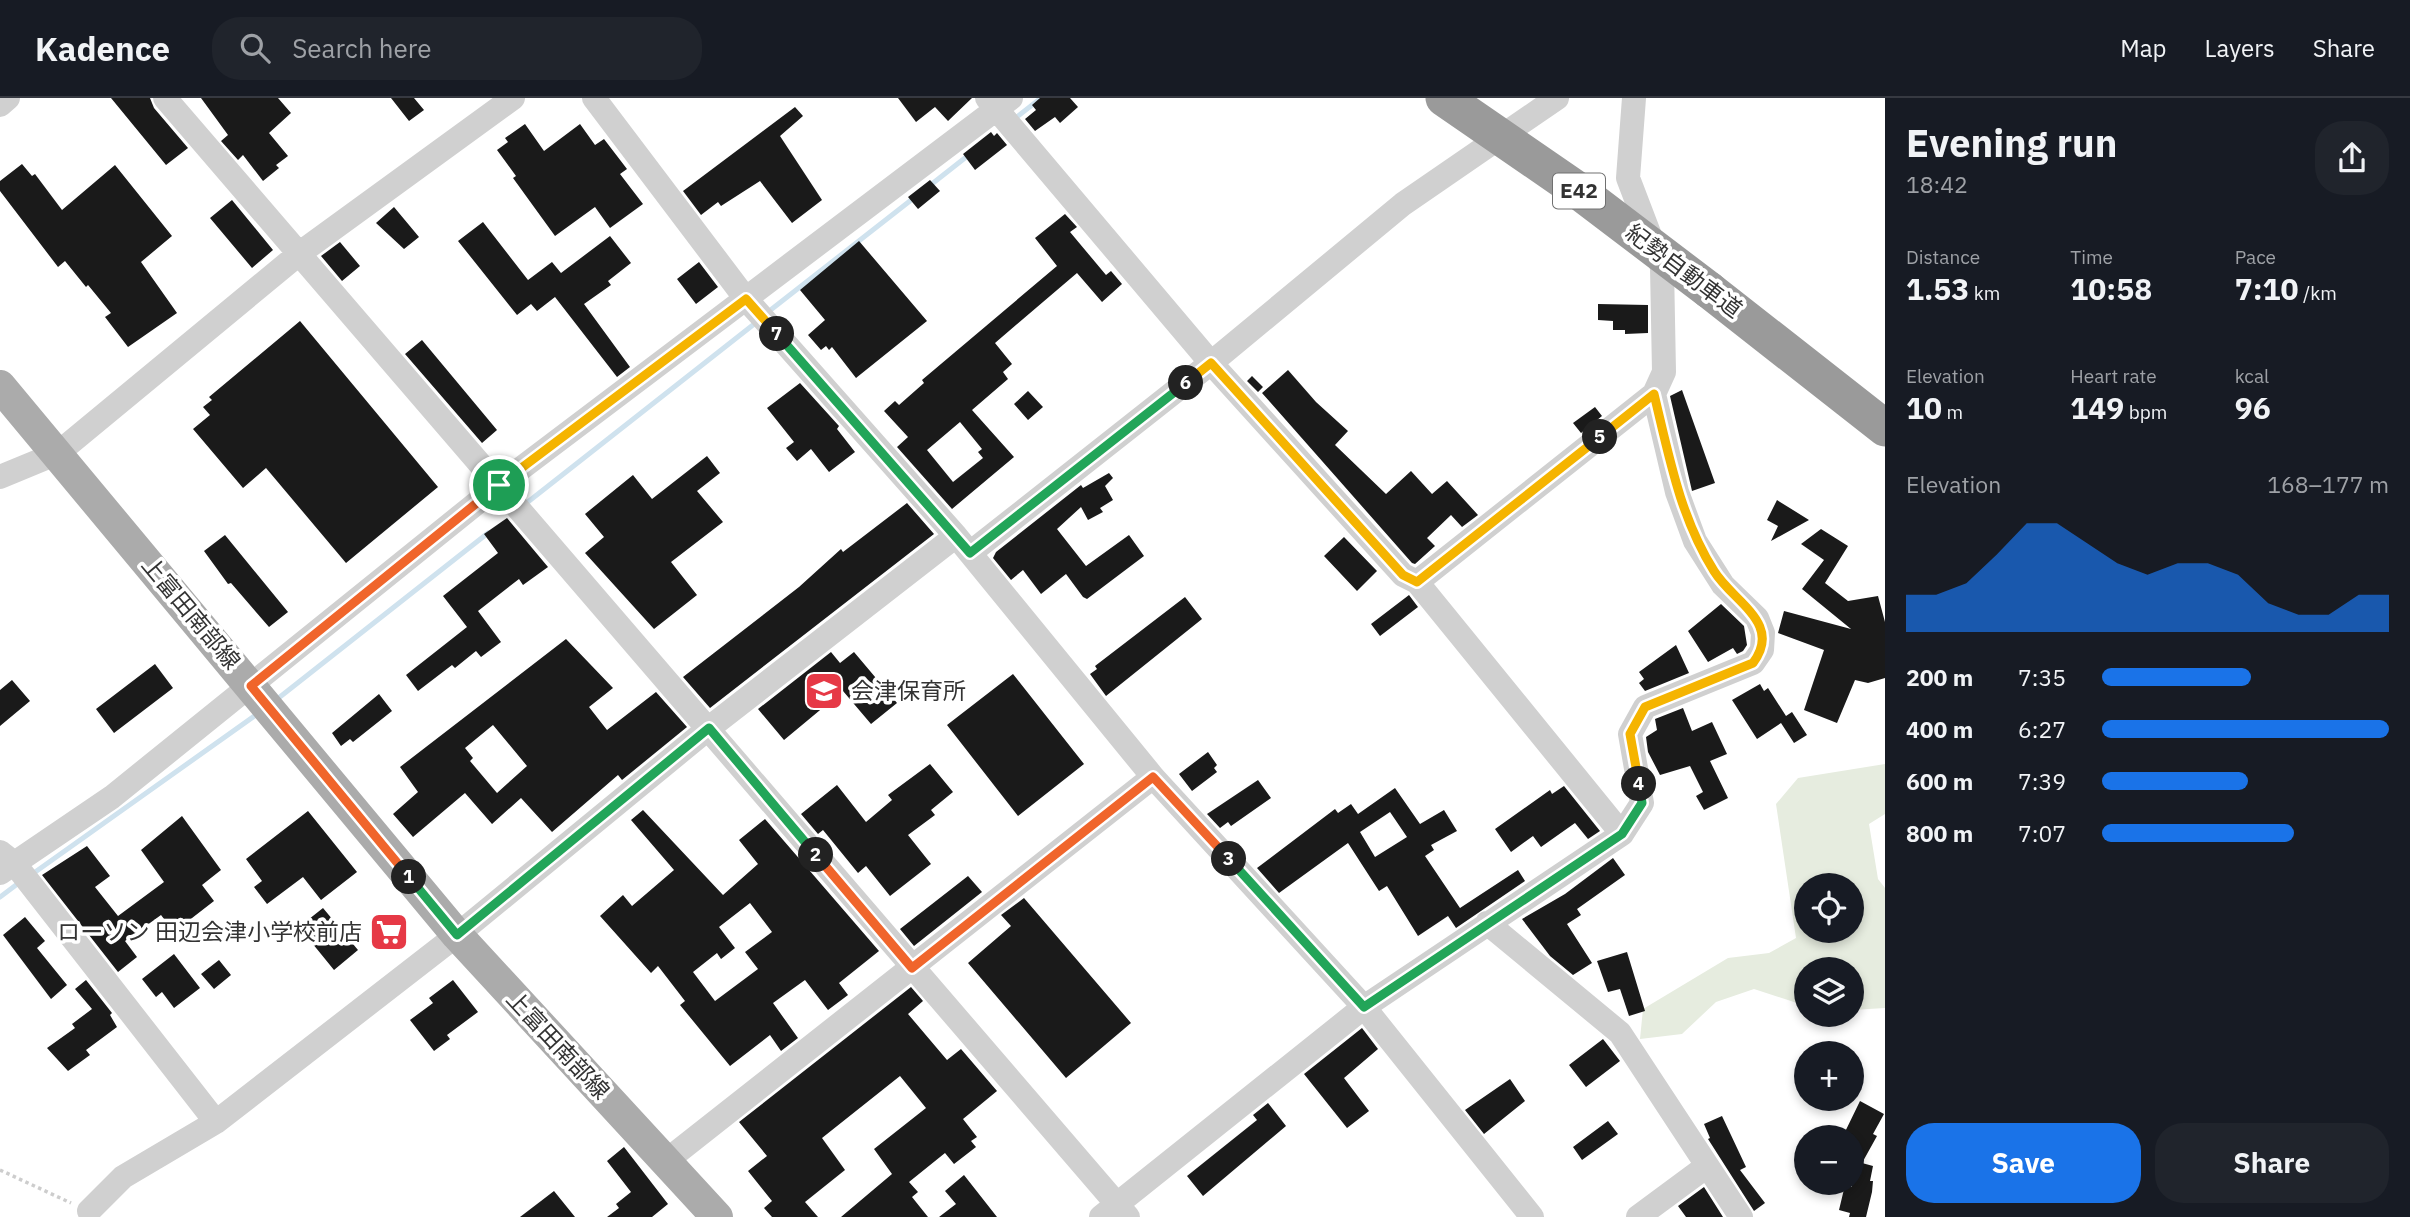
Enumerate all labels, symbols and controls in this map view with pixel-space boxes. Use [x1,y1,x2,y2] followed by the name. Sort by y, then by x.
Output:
[212,17,702,80] search box
[35,27,170,70] text: Kadence
[236,29,274,67] icon: search
[292,31,432,65] text: Search here
[2120,32,2167,64] text: Map
[2205,32,2275,64] text: Layers
[2313,32,2375,64] text: Share
[1906,118,2117,167] text: Evening run
[2315,121,2389,195] button: share
[1906,169,1968,199] text: 18:42
[1553,174,1605,208] road number: E42
[1620,217,1749,324] street label: 紀勢自動車道
[1906,245,1980,269] text: Distance
[2070,245,2113,269] text: Time
[2235,245,2276,269] text: Pace
[1906,269,1969,308] text: 1.53
[2070,269,2152,308] text: 10:58
[2235,269,2299,308] text: 7:10
[1969,281,2000,305] text: km
[2299,281,2337,305] text: /km
[760,316,794,352] pin: 7
[771,321,782,345] text: 7
[1906,364,1985,388] text: Elevation
[2070,364,2157,388] text: Heart rate
[2235,364,2269,388] text: kcal
[1168,366,1204,400] pin: 6
[1180,370,1191,394] text: 6
[1906,388,1942,427] text: 10
[2070,388,2124,427] text: 149
[2235,388,2271,427] text: 96
[1942,400,1963,424] text: m
[2124,400,2167,424] text: bpm
[1582,420,1618,454] pin: 5
[1594,424,1605,448] text: 5
[469,455,529,515] pin
[480,466,518,504] icon: arrive
[1906,469,2001,499] text: Elevation
[2267,469,2389,499] text: 168–177 m
[136,550,248,675] street label: 上富田南部線
[1906,662,1973,692] text: 200 m
[2018,662,2066,692] text: 7:35
[803,670,845,712] school or university icon: 会津保育所
[851,675,966,705] place label: 会津保育所
[1906,714,1973,744] text: 400 m
[2018,714,2066,744] text: 6:27
[1622,766,1656,802] pin: 4
[1906,766,1973,796] text: 600 m
[2018,766,2066,796] text: 7:39
[1633,771,1644,795] text: 4
[1906,818,1973,848] text: 800 m
[2018,818,2066,848] text: 7:07
[798,838,834,872] pin: 2
[810,842,821,866] text: 2
[1212,842,1246,876] pin: 3
[1223,846,1234,870] text: 3
[392,860,426,894] pin: 1
[403,864,414,888] text: 1
[1794,873,1864,1195] map controls
[1794,873,1864,943] button: locate
[368,911,410,953] supermarket icon: ローソン 田辺会津小学校前店
[58,916,362,946] place label: ローソン 田辺会津小学校前店
[1794,957,1864,1027] button: layers
[501,984,617,1105] street label: 上富田南部線
[1794,1041,1864,1111] button: +
[1906,1123,2141,1203] button: Save
[2155,1123,2389,1203] button: Share
[1794,1125,1864,1195] button: −

